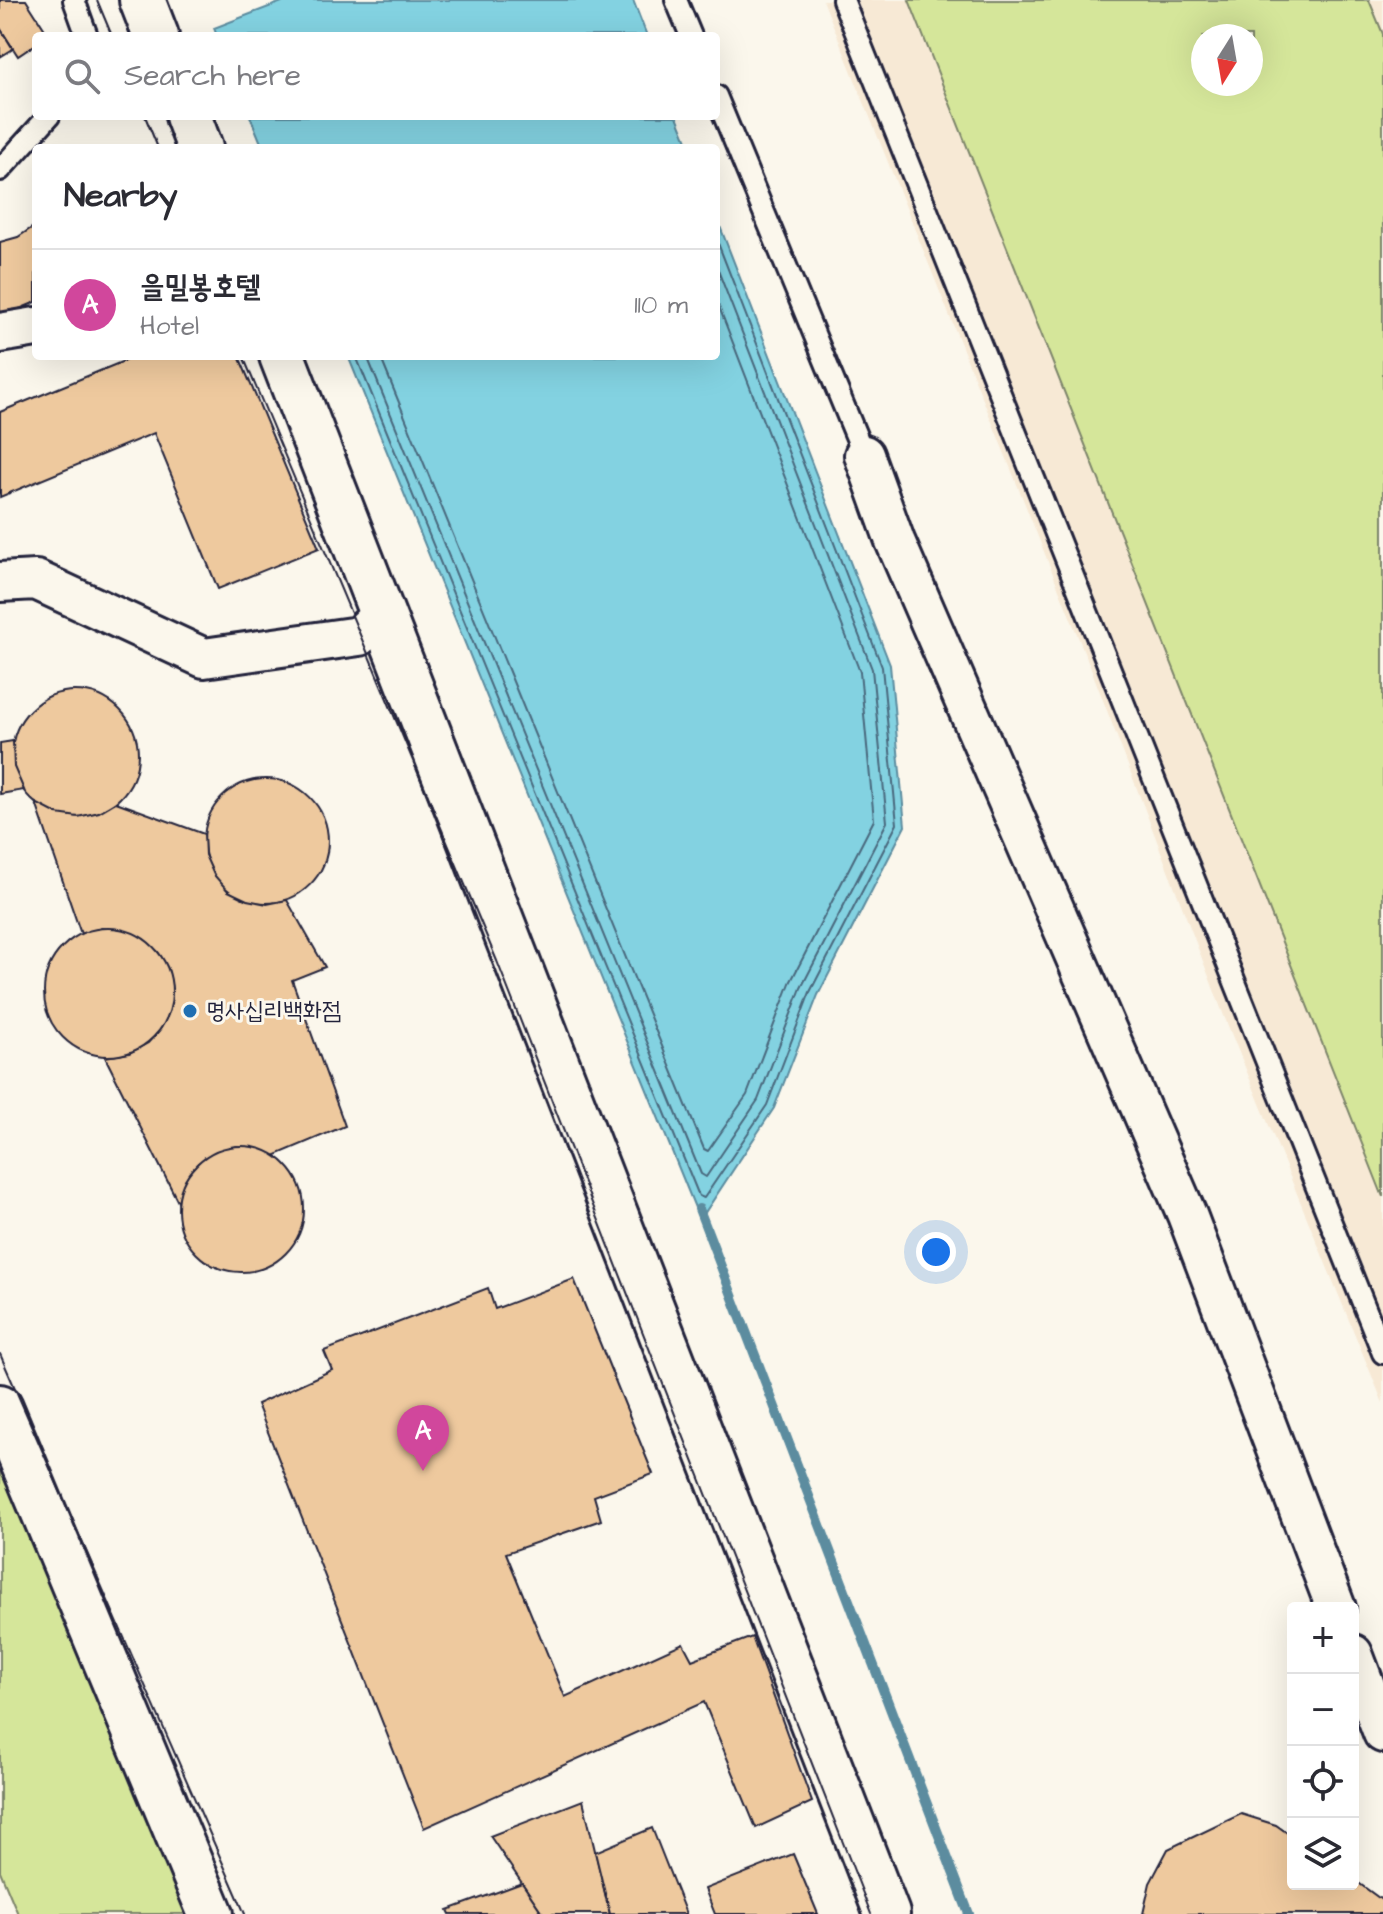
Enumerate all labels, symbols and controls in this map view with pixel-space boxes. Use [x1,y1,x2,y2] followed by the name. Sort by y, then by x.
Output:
[1191,24,1263,96] north arrow
[32,32,720,120] search box
[60,54,104,98] icon: search
[124,55,301,97] text: Search here
[64,172,178,220] text: Nearby
[140,266,261,308] text: 을밀봉호텔
[82,287,98,323] text: A
[634,287,688,323] text: 110 m
[140,308,199,344] text: Hotel
[206,994,341,1028] place label: 명사십리백화점
[181,1002,199,1020] marker: 명사십리백화점
[916,1232,956,1272] your location
[397,1405,449,1471] pin: A
[1287,1602,1359,1890] map controls
[1287,1602,1359,1674] button: +
[1287,1674,1359,1746] button: −
[1287,1746,1359,1818] button: locate
[1287,1818,1359,1890] button: layers

